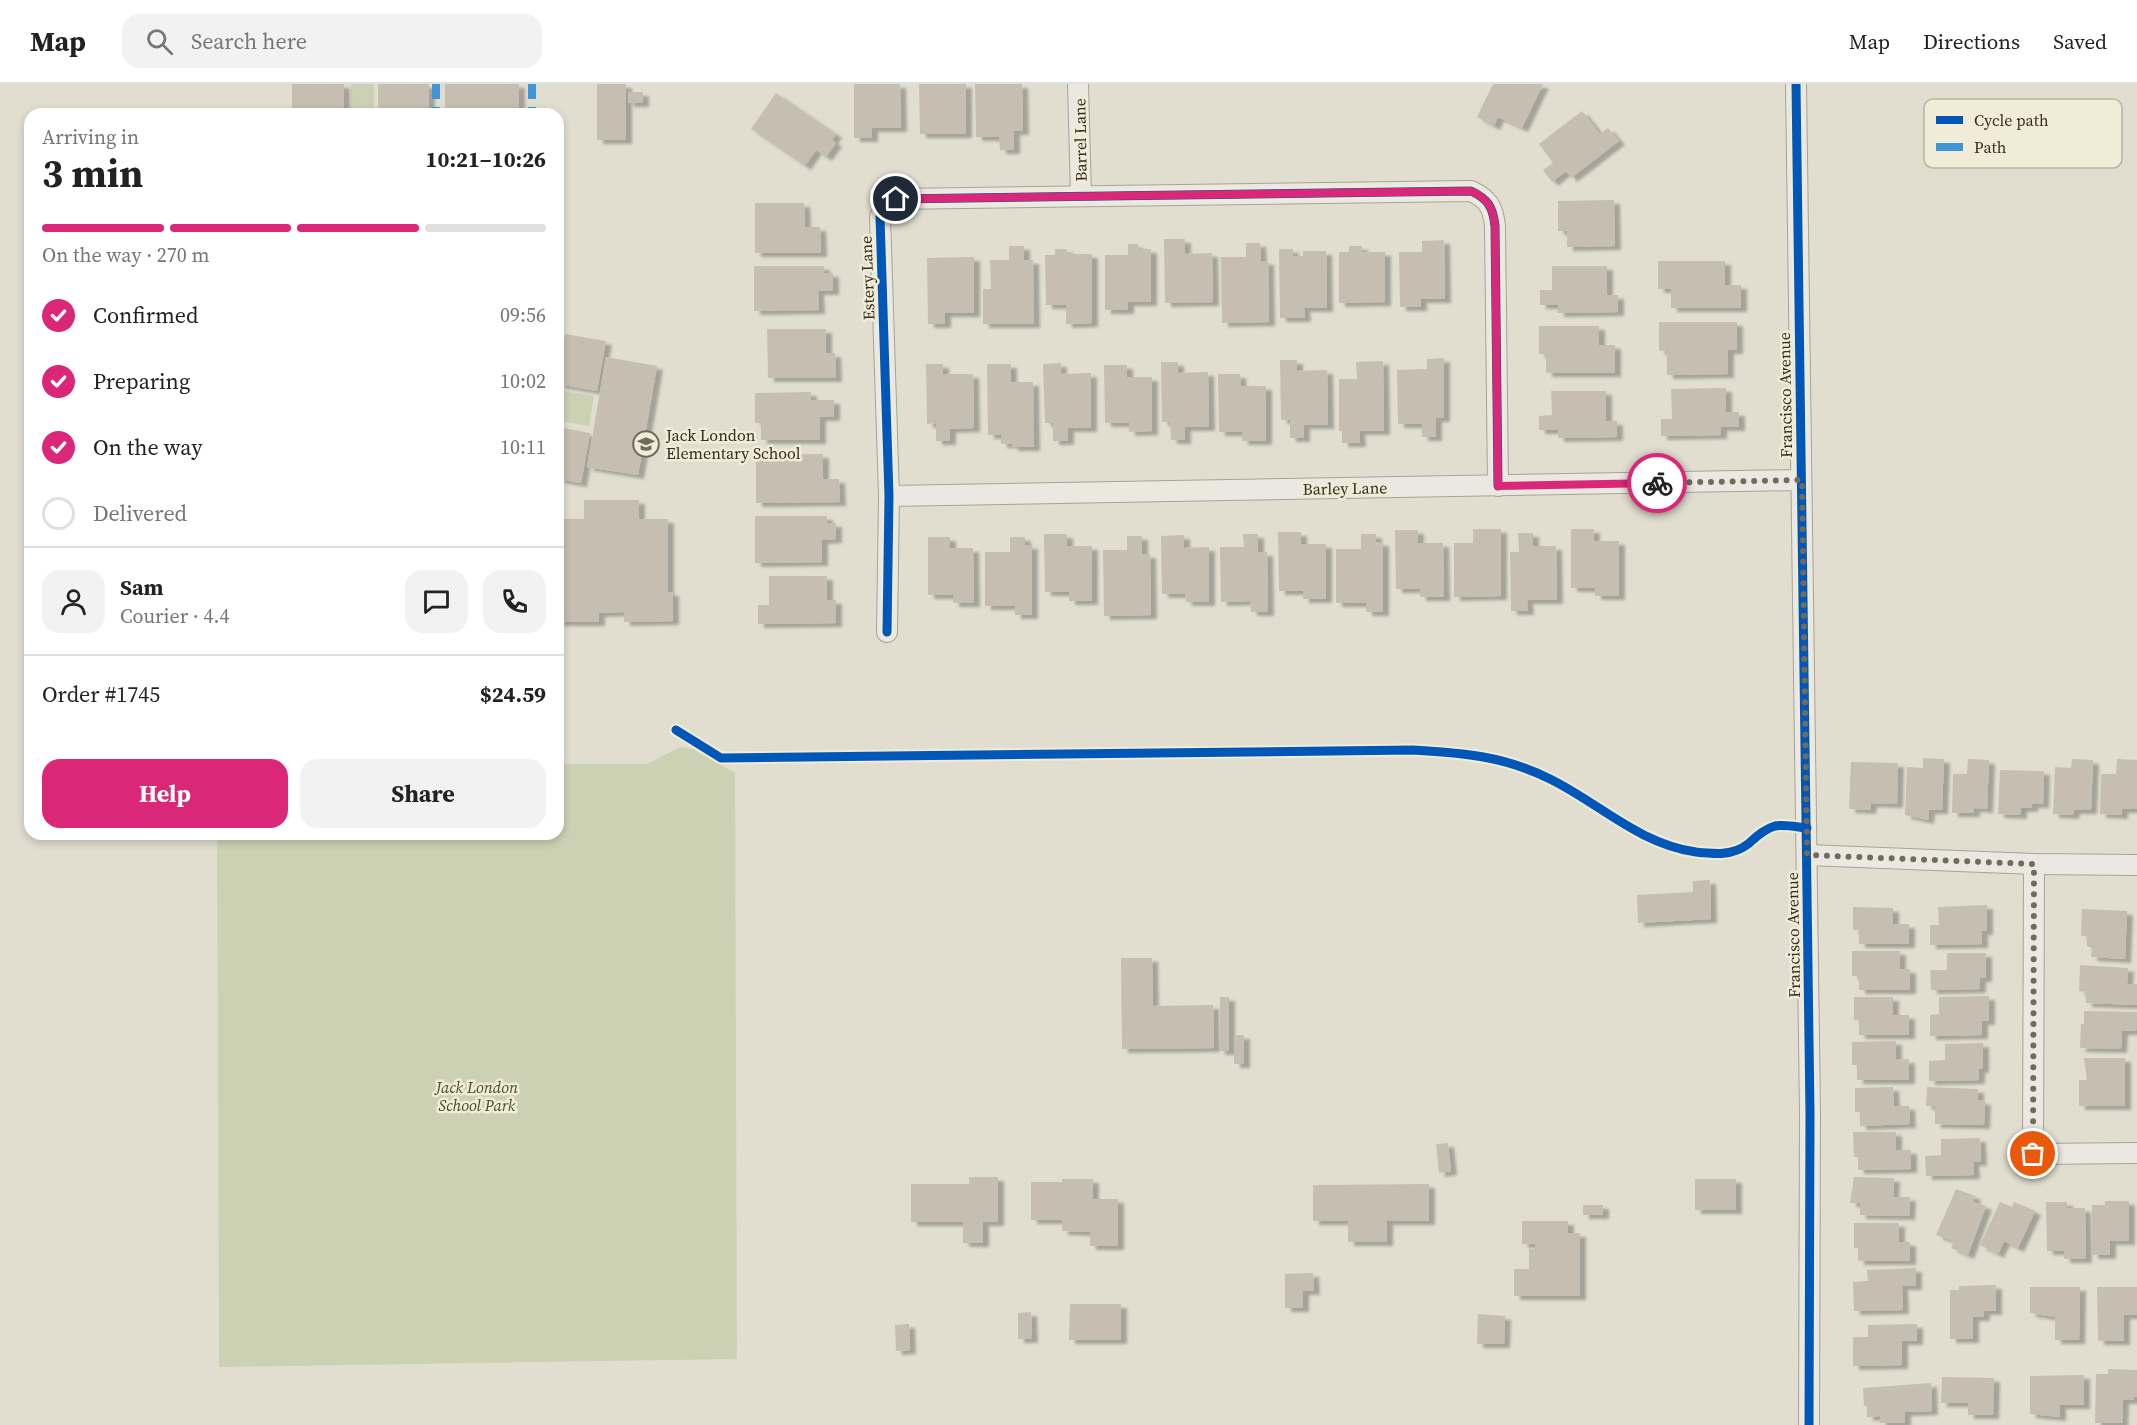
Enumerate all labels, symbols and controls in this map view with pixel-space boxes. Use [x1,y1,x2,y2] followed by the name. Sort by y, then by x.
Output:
[122,14,542,68] search box
[30,22,86,60] text: Map
[143,25,176,58] icon: search
[191,26,307,56] text: Search here
[1849,27,1890,56] text: Map
[1923,27,2020,56] text: Directions
[2053,27,2107,56] text: Saved
[1068,98,1092,182] street label: Barrel Lane
[1924,99,2122,168] legend
[1974,109,2049,131] text: Cycle path
[42,123,139,151] text: Arriving in
[1974,136,2007,158] text: Path
[426,144,546,174] text: 10:21–10:26
[42,147,143,200] text: 3 min
[870,173,921,224] pin
[879,182,912,215] icon: home
[855,236,879,320] street label: Estery Lane
[42,241,209,269] text: On the way · 270 m
[42,299,75,332] icon: check
[93,300,198,330] text: Confirmed
[500,301,546,329] text: 09:56
[1773,332,1797,458] street label: Francisco Avenue
[42,365,75,398] icon: check
[93,366,190,396] text: Preparing
[500,367,546,395] text: 10:02
[665,424,801,464] place label: Jack London Elementary School
[631,429,661,459] school or university icon: Jack London Elementary School
[42,431,75,464] icon: check
[93,432,202,462] text: On the way
[500,433,546,461] text: 10:11
[1627,453,1687,513] courier
[1641,467,1674,500] icon: bike
[1302,476,1388,500] street label: Barley Lane
[93,498,187,528] text: Delivered
[42,570,105,633] button: person
[405,570,468,633] button: chat
[483,570,546,633] button: phone
[120,572,164,602] text: Sam
[120,602,229,630] text: Courier · 4.4
[42,679,160,709] text: Order #1745
[480,679,546,709] text: $24.59
[42,759,288,828] button: Help
[300,759,546,828] button: Share
[1781,872,1805,998] street label: Francisco Avenue
[434,1076,518,1116] park label: Jack London School Park
[2007,1128,2058,1179] pin
[2016,1137,2049,1170] icon: bag

